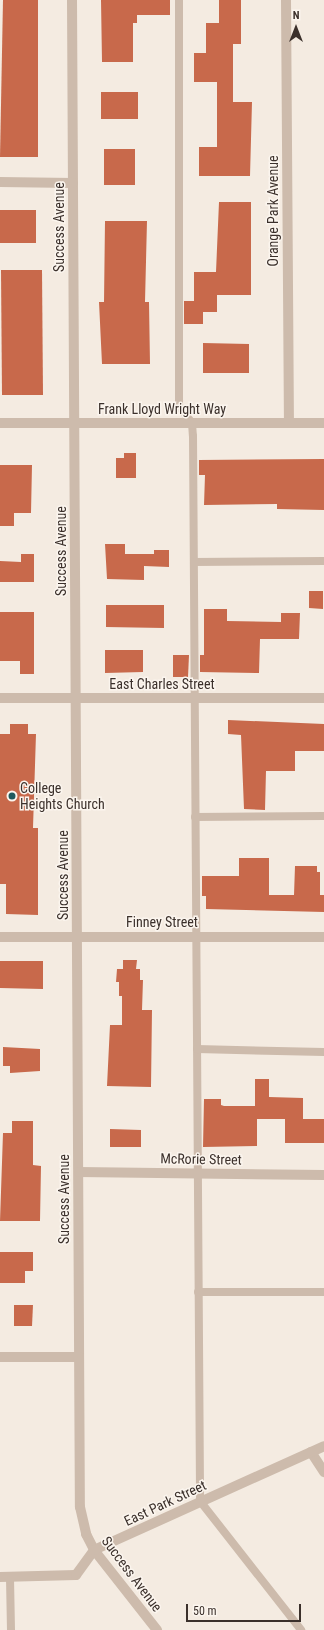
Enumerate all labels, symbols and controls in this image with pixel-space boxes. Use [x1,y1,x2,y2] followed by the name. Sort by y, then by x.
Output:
[276,8,316,48] north arrow
[293,9,299,22] text: N
[265,155,281,267] street label: Orange Park Avenue
[51,182,67,272] street label: Success Avenue
[98,401,226,417] street label: Frank Lloyd Wright Way
[53,506,69,596] street label: Success Avenue
[109,676,215,692] street label: East Charles Street
[20,780,105,812] place label: College Heights Church
[7,791,17,801] marker: College Heights Church
[55,830,71,920] street label: Success Avenue
[126,914,198,930] street label: Finney Street
[160,1150,242,1168] street label: McRorie Street
[56,1154,72,1244] street label: Success Avenue
[121,1477,209,1529] street label: East Park Street
[98,1533,166,1615] street label: Success Avenue
[188,1596,303,1622] scale bar
[193,1604,217,1618] text: 50 m

